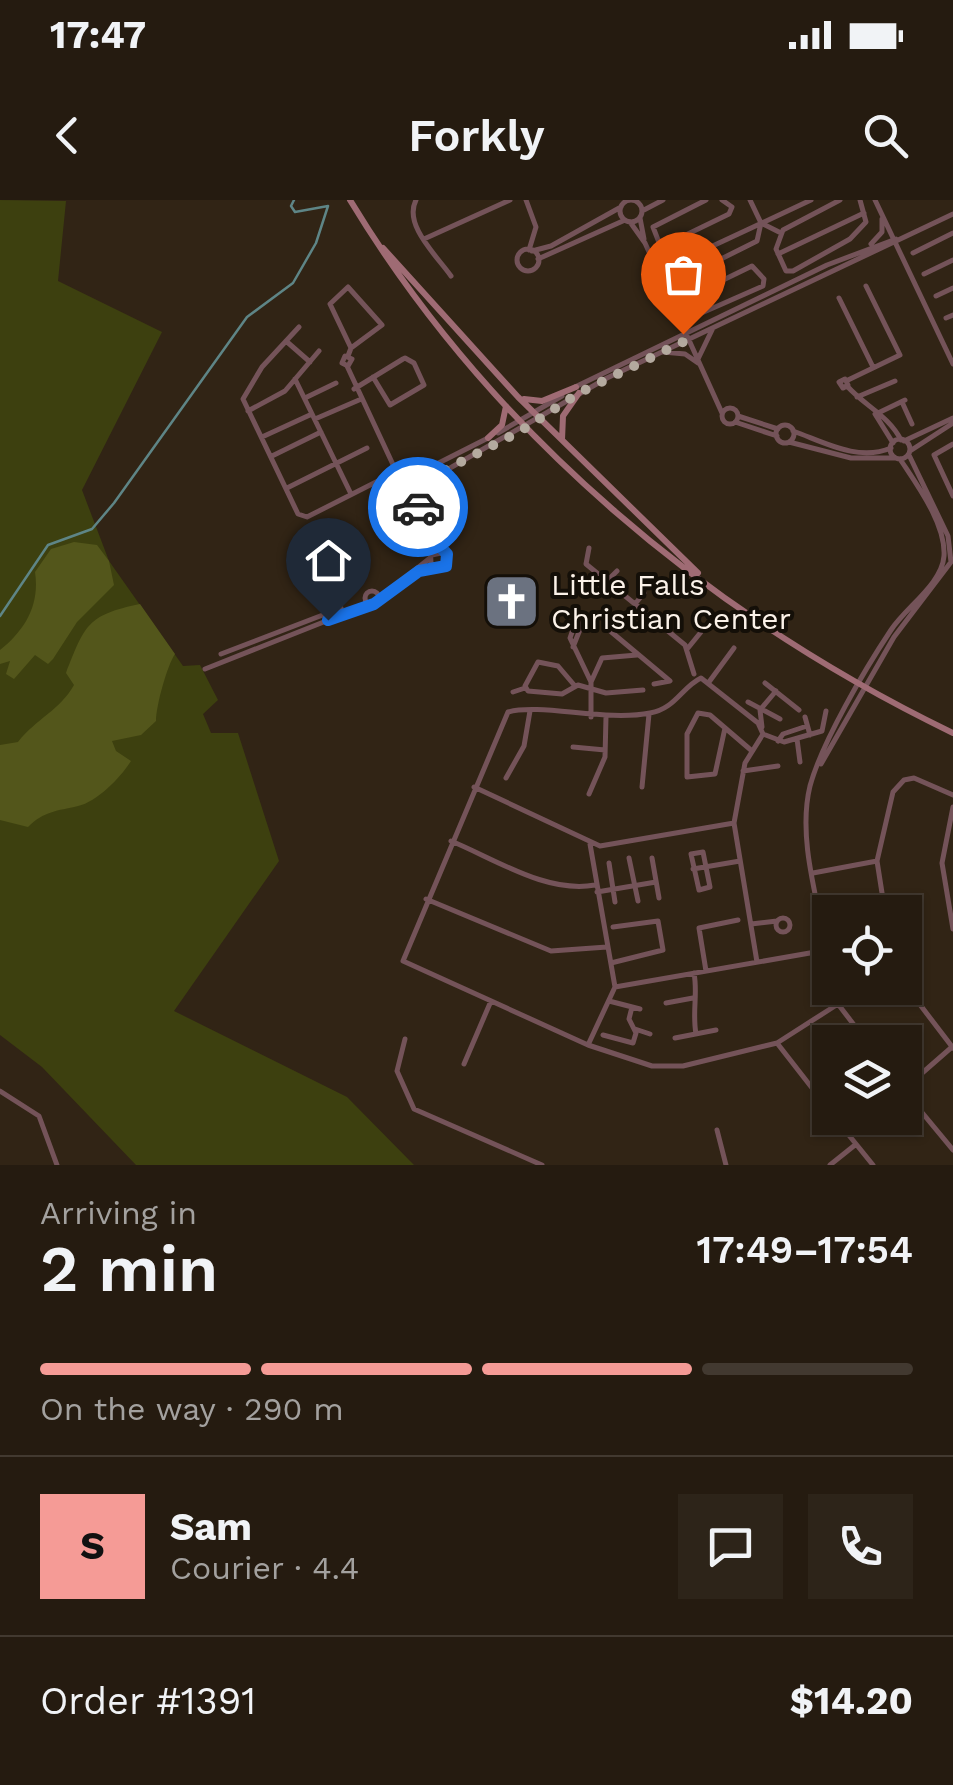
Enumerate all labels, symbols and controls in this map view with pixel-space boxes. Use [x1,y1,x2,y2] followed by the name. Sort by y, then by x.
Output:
[50,13,146,57] text: 17:47
[40,108,95,163] icon: back
[858,108,913,163] icon: search
[408,109,545,162] text: Forkly
[641,232,726,335] pin
[656,247,711,302] icon: bag
[368,457,468,557] courier
[391,480,446,535] icon: car
[286,518,371,621] pin
[301,533,356,588] icon: home
[551,567,791,636] place label: Little Falls Christian Center
[482,571,542,631] church icon: Little Falls Christian Center
[812,895,922,1135] map controls
[812,895,922,1005] button: locate
[812,1025,922,1135] button: layers
[40,1194,197,1232] text: Arriving in
[697,1228,913,1272] text: 17:49–17:54
[40,1231,218,1307] text: 2 min
[40,1390,344,1428] text: On the way · 290 m
[678,1494,783,1599] button: chat
[808,1494,913,1599] button: phone
[170,1505,252,1549] text: Sam
[80,1524,105,1568] text: S
[170,1549,359,1587] text: Courier · 4.4
[40,1679,256,1723] text: Order #1391
[790,1679,913,1723] text: $14.20

